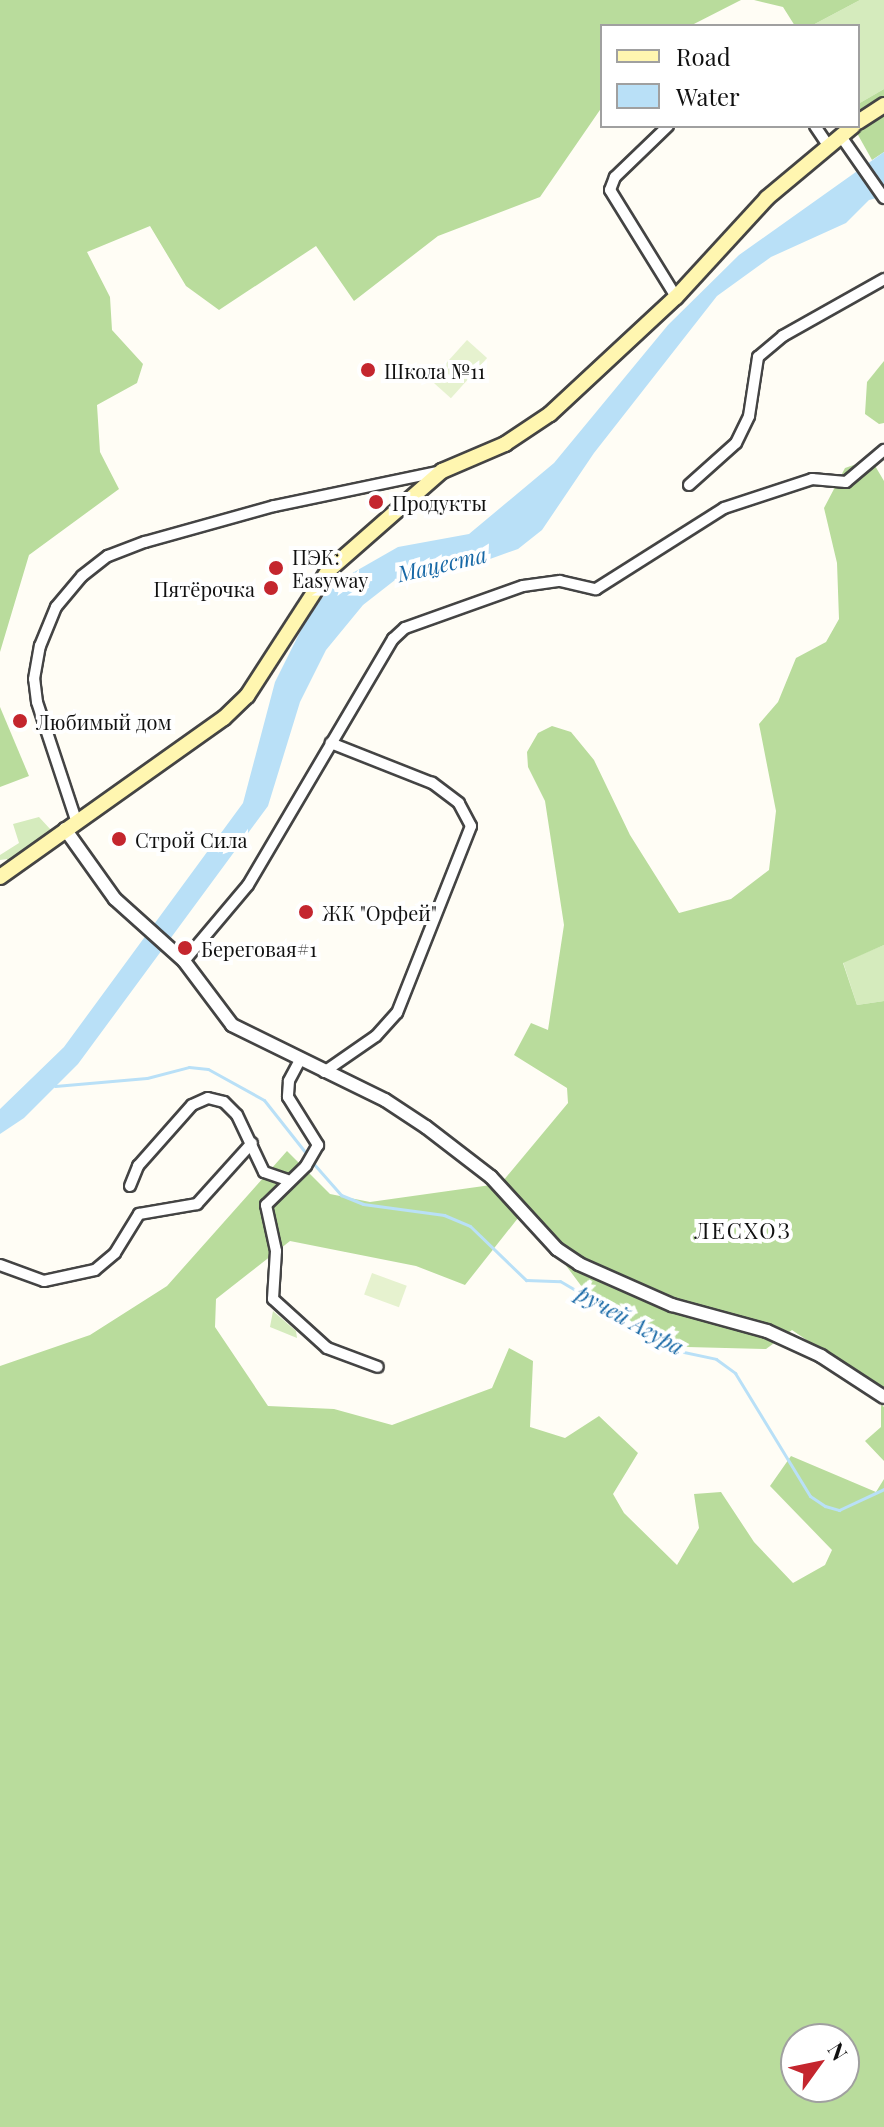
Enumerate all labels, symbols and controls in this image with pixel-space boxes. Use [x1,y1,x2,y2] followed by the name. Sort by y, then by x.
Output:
[600,24,860,128] legend
[676,40,731,72] text: Road
[676,80,740,112] text: Water
[384,358,485,382] place label: Школа №11
[359,361,377,379] marker: Школа №11
[392,490,487,514] place label: Продукты
[367,493,385,511] marker: Продукты
[395,541,489,587] water label: Мацеста
[292,544,368,591] place label: ПЭК: Easyway
[267,559,285,577] marker: ПЭК: Easyway
[153,576,255,600] place label: Пятёрочка
[262,579,280,597] marker: Пятёрочка
[36,709,172,733] place label: Любимый дом
[11,712,29,730] marker: Любимый дом
[135,827,247,851] place label: Строй Сила
[110,830,128,848] marker: Строй Сила
[322,900,437,924] place label: ЖК "Орфей"
[297,903,315,921] marker: ЖК "Орфей"
[201,936,317,960] place label: Береговая#1
[176,939,194,957] marker: Береговая#1
[694,1218,792,1244] district label: ЛЕСХОЗ
[572,1280,688,1360] water label: ручей Агура
[780,2023,860,2103] north arrow
[822,2036,855,2066] text: N

